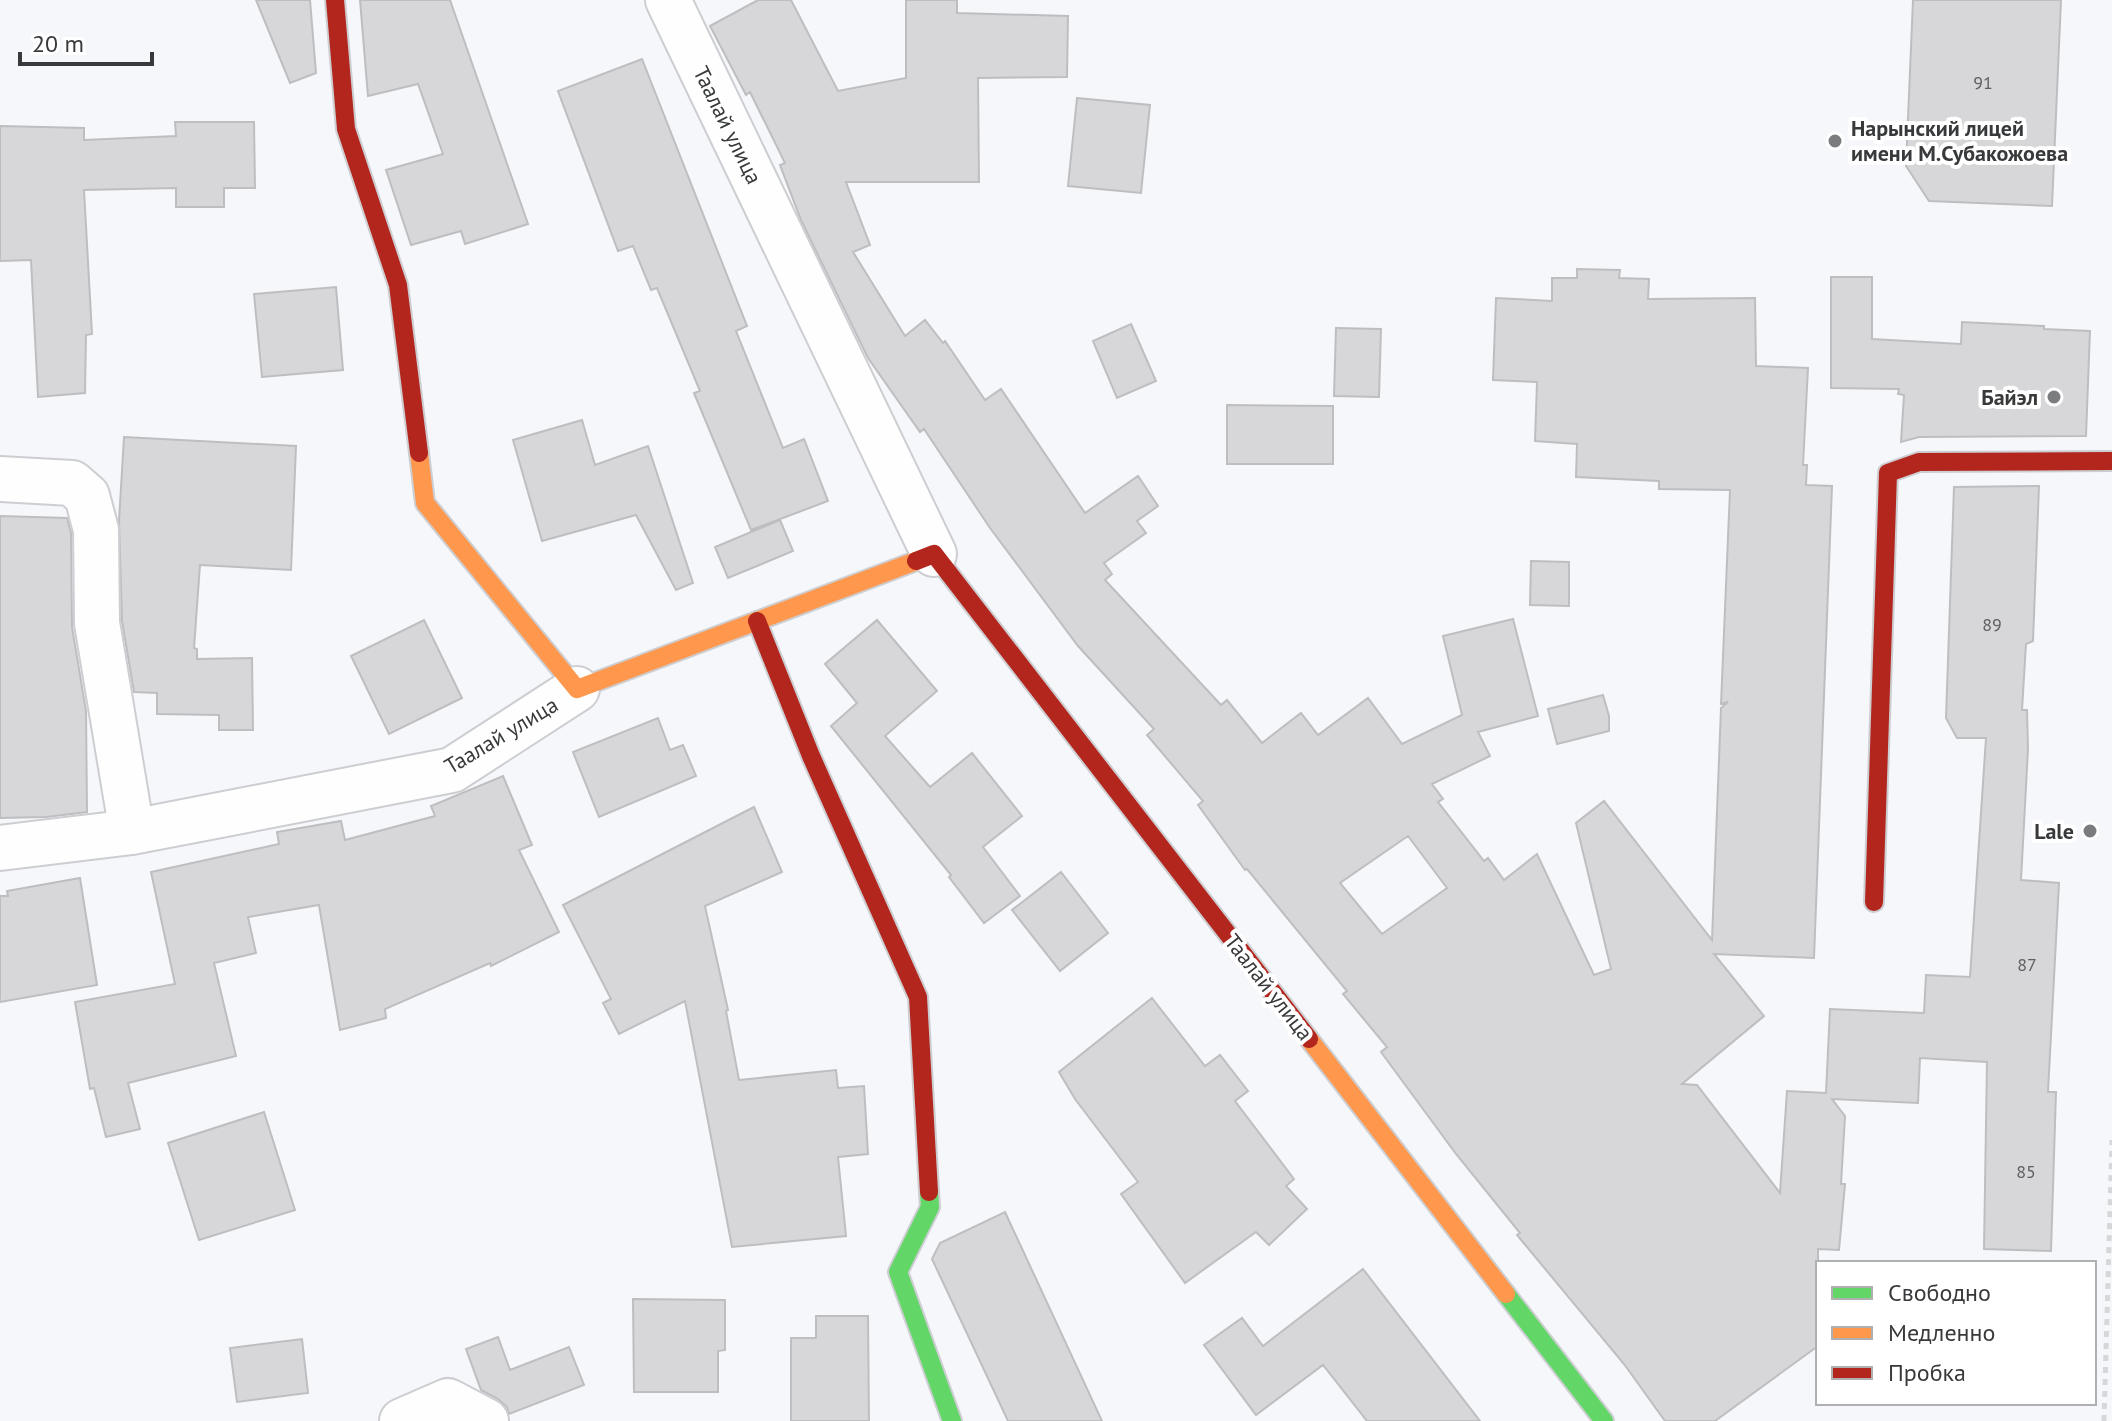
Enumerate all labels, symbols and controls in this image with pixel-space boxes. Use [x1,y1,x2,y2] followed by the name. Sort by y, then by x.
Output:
[20,16,152,66] scale bar
[32,28,84,59] text: 20 m
[687,62,769,188] street label: Таалай улица
[1973,71,1993,94] house number: 91
[1851,114,2068,167] place label: Нарынский лицей имени М.Субакожоева
[1826,132,1844,150] marker: Нарынский лицей имени М.Субакожоева
[1981,383,2038,411] place label: Байэл
[2045,388,2063,406] marker: Байэл
[1982,613,2002,636] house number: 89
[439,690,563,780] street label: Таалай улица
[2034,817,2074,845] place label: Lale
[2081,822,2099,840] marker: Lale
[1219,928,1319,1046] street label: Таалай улица
[2017,953,2037,976] house number: 87
[2016,1160,2036,1183] house number: 85
[1816,1261,2096,1405] legend
[1888,1277,1991,1308] text: Свободно
[1888,1317,1995,1348] text: Медленно
[1888,1357,1966,1388] text: Пробка

